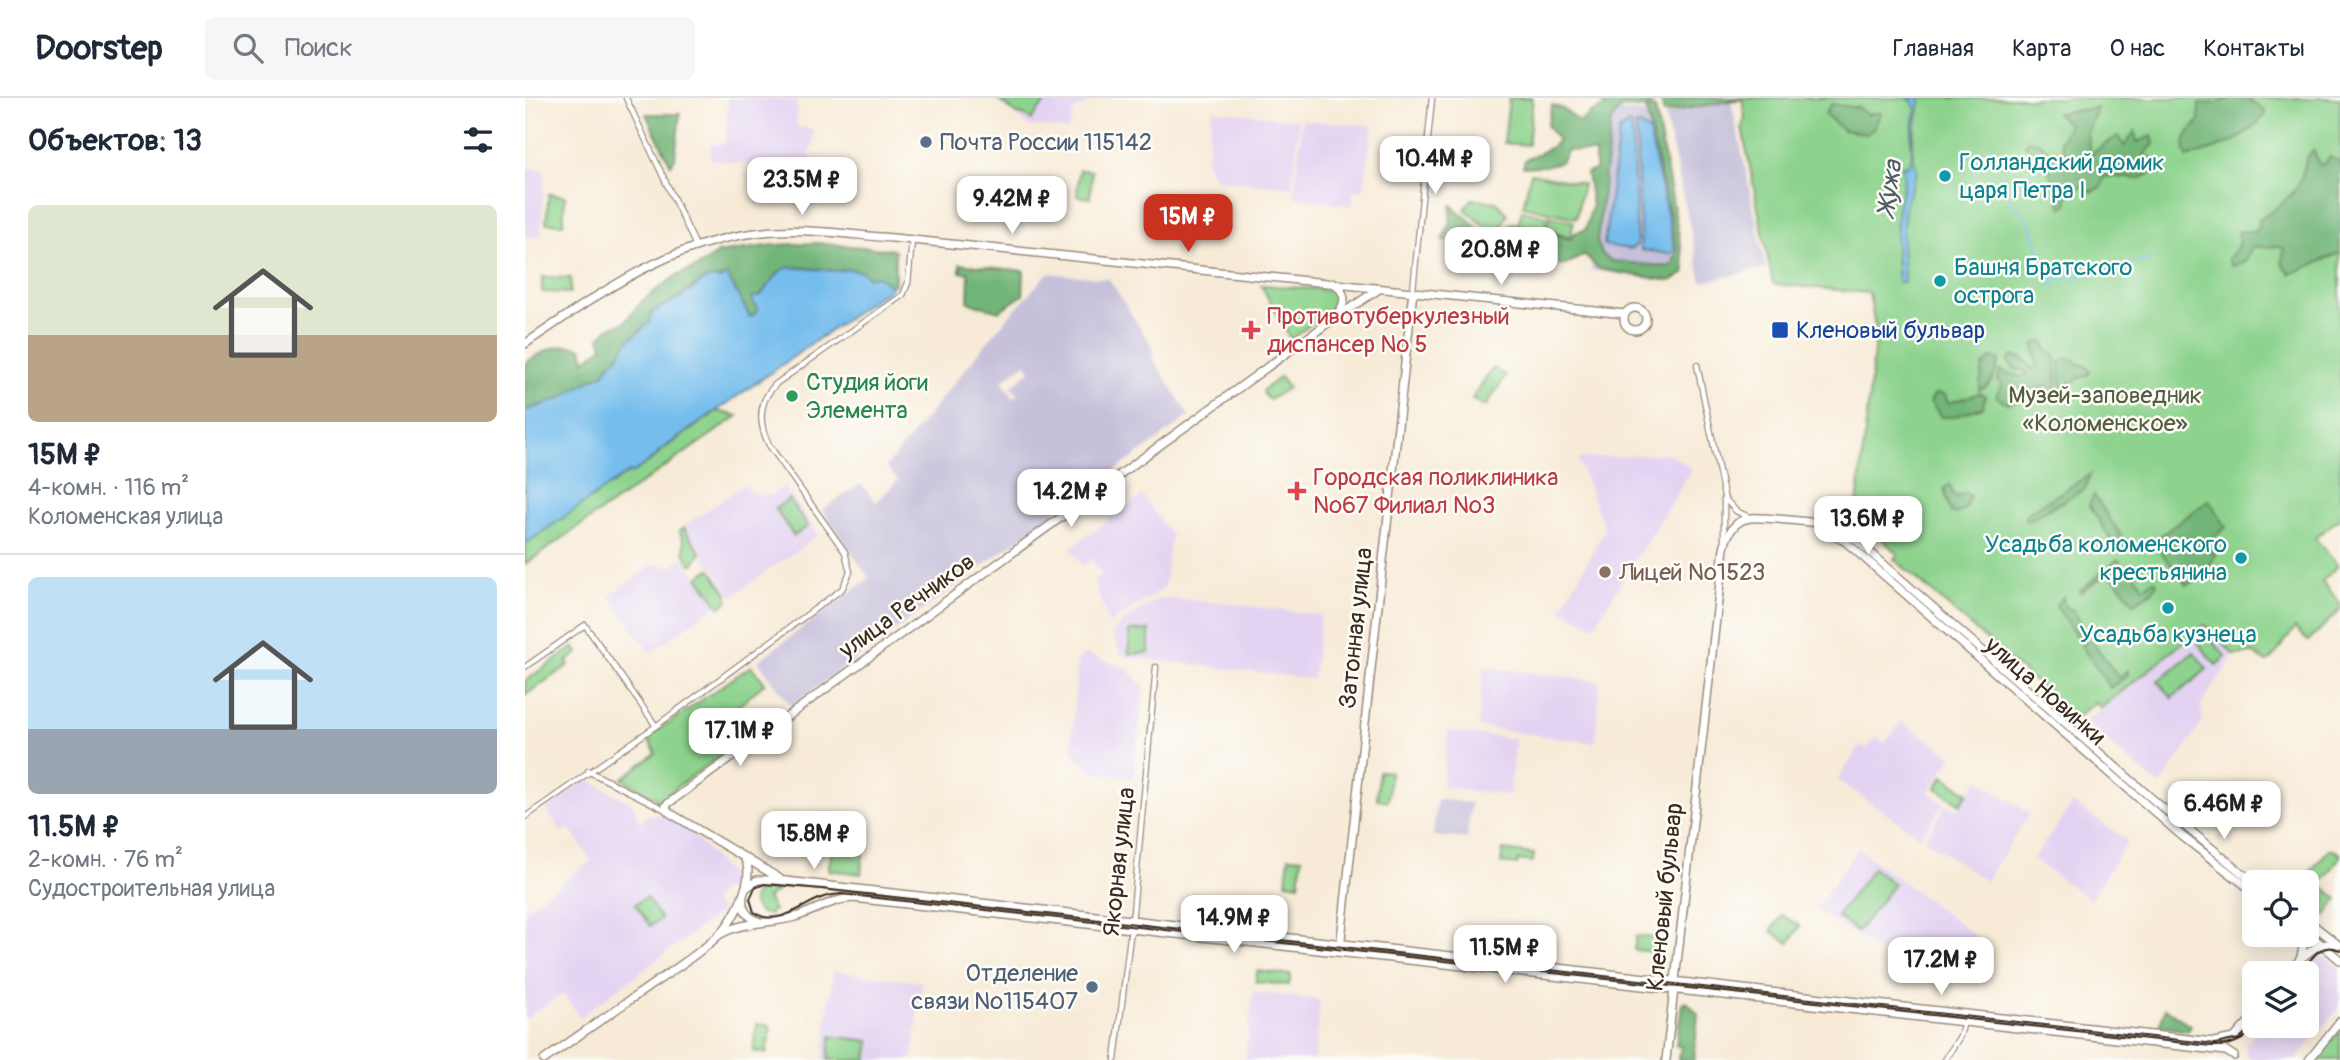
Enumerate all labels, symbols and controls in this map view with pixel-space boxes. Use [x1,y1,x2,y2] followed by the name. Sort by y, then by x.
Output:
[205,17,695,80] search box
[35,28,163,69] text: Doorstep
[229,29,267,67] icon: search
[285,32,353,64] text: Поиск
[1893,34,1974,63] text: Главная
[2012,34,2072,63] text: Карта
[2110,34,2165,63] text: О нас
[2203,34,2305,63] text: Контакты
[459,121,497,159] icon: filters
[28,122,202,159] text: Объектов: 13
[940,128,1152,157] place label: Почта России 115142
[918,134,934,150] marker: Почта России 115142
[1370,136,1500,196] pin: 10.4M ₽
[1396,144,1474,173] text: 10.4M ₽
[1959,148,2164,205] place label: Голландский домик царя Петра I
[1870,156,1910,222] water label: Жужа
[737,158,867,217] pin: 23.5M ₽
[763,165,841,194] text: 23.5M ₽
[1937,168,1953,184] marker: Голландский домик царя Петра I
[947,176,1077,236] pin: 9.42M ₽
[973,184,1051,213] text: 9.42M ₽
[1139,194,1237,254] pin: 15M ₽
[1160,202,1216,231] text: 15M ₽
[1436,228,1566,287] pin: 20.8M ₽
[1461,235,1541,264] text: 20.8M ₽
[200,250,326,376] icon: home
[1954,253,2133,310] place label: Башня Братского острога
[1932,273,1948,289] marker: Башня Братского острога
[1267,302,1510,359] place label: Противотуберкулезный диспансер № 5
[1796,316,1985,345] place label: Кленовый бульвар
[1241,320,1261,340] marker: Противотуберкулезный диспансер № 5
[1770,320,1790,340] marker: Кленовый бульвар
[806,368,928,425] place label: Студия йоги Элемента
[2008,381,2202,438] park label: Музей-заповедник «Коломенское»
[784,388,800,404] marker: Студия йоги Элемента
[28,436,102,473] text: 15M ₽
[1313,463,1559,520] place label: Городская поликлиника №67 Филиал №3
[1006,470,1136,529] pin: 14.2M ₽
[28,473,189,502] text: 4-комн. · 116 m²
[1033,477,1109,506] text: 14.2M ₽
[1287,481,1307,501] marker: Городская поликлиника №67 Филиал №3
[1803,496,1933,556] pin: 13.6M ₽
[28,502,223,531] text: Коломенская улица
[1830,504,1906,533] text: 13.6M ₽
[1985,530,2227,587] place label: Усадьба коломенского крестьянина
[1333,546,1379,710] street label: Затонная улица
[833,547,980,666] street label: улица Речников
[2233,550,2249,566] marker: Усадьба коломенского крестьянина
[1618,558,1765,587] place label: Лицей №1523
[1597,564,1613,580] marker: Лицей №1523
[2160,600,2176,616] marker: Усадьба кузнеца
[2079,620,2257,649] place label: Усадьба кузнеца
[200,622,326,748] icon: home
[1978,630,2112,752] street label: улица Новинки
[675,708,805,768] pin: 17.1M ₽
[705,716,775,745] text: 17.1M ₽
[2159,782,2289,841] pin: 6.46M ₽
[1097,786,1141,938] street label: Якорная улица
[2184,789,2264,818] text: 6.46M ₽
[1641,801,1689,993] street label: Кленовый бульвар
[28,808,120,845] text: 11.5M ₽
[749,812,879,871] pin: 15.8M ₽
[777,819,851,848] text: 15.8M ₽
[28,845,183,874] text: 2-комн. · 76 m²
[2242,870,2319,1038] map controls
[2242,870,2319,947] button: locate
[28,874,275,903] text: Судостроительная улица
[1169,896,1299,955] pin: 14.9M ₽
[1197,903,1271,932] text: 14.9M ₽
[1440,926,1570,985] pin: 11.5M ₽
[1470,933,1540,962] text: 11.5M ₽
[1876,937,2006,997] pin: 17.2M ₽
[1904,945,1978,974] text: 17.2M ₽
[911,959,1078,1016] place label: Отделение связи №115407
[2242,961,2319,1038] button: layers
[1084,979,1100,995] marker: Отделение связи №115407

